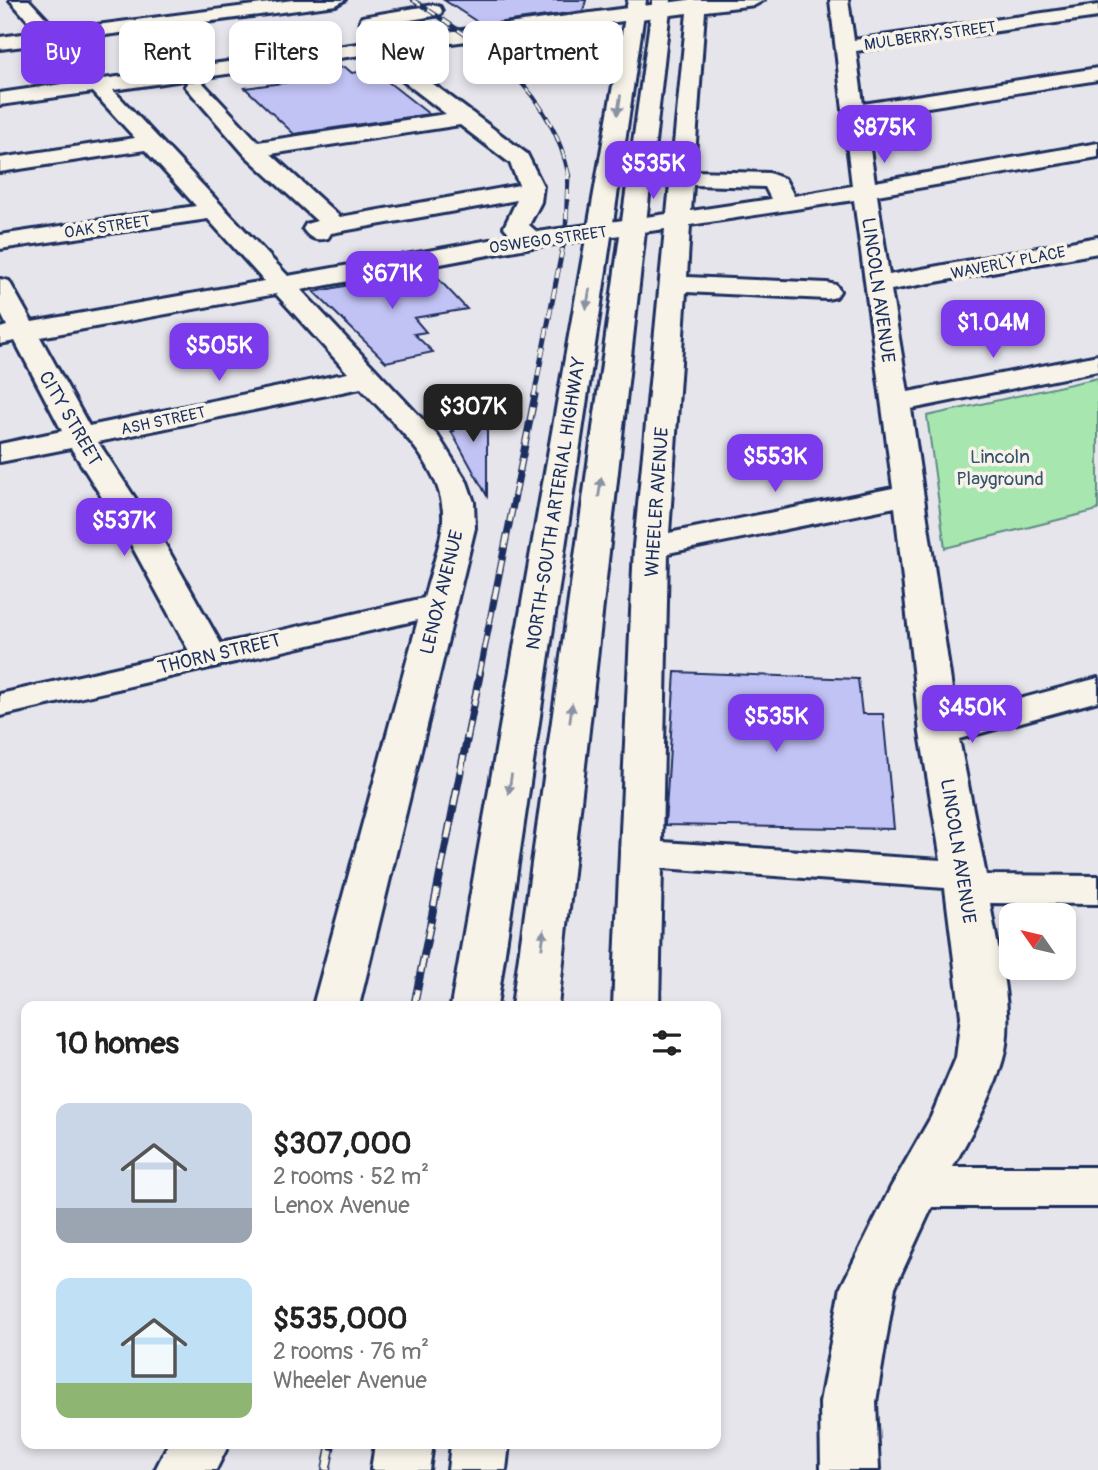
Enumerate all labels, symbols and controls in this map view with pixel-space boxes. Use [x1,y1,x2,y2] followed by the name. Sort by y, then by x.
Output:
[863,17,997,55] street label: MULBERRY STREET
[21,21,105,84] chip: Buy
[119,21,215,84] chip: Rent
[229,21,342,84] chip: Filters
[356,21,449,84] chip: New
[463,21,623,84] chip: Apartment
[614,94,625,116] one-way arrow
[835,106,933,165] pin: $875K
[853,113,915,142] text: $875K
[604,142,702,201] pin: $535K
[621,149,685,178] text: $535K
[63,211,152,243] street label: OAK STREET
[856,216,900,364] street label: LINCOLN AVENUE
[488,222,608,258] street label: OSWEGO STREET
[949,242,1067,284] street label: WAVERLY PLACE
[343,252,441,311] pin: $671K
[362,259,422,288] text: $671K
[582,288,593,310] one-way arrow
[936,300,1050,360] pin: $1.04M
[957,308,1029,337] text: $1.04M
[170,324,268,383] pin: $505K
[186,331,252,360] text: $505K
[521,355,591,651] street label: NORTH-SOUTH ARTERIAL HIGHWAY
[33,367,107,470] street label: CITY STREET
[424,384,522,444] pin: $307K
[439,392,507,421] text: $307K
[119,402,208,440] street label: ASH STREET
[640,426,674,578] street label: WHEELER AVENUE
[726,434,824,494] pin: $553K
[743,442,807,471] text: $553K
[956,445,1044,491] park label: Lincoln Playground
[594,476,605,498] one-way arrow
[75,498,173,558] pin: $537K
[92,506,156,535] text: $537K
[415,527,469,657] street label: LENOX AVENUE
[155,628,283,680] street label: THORN STREET
[923,686,1021,745] pin: $450K
[938,693,1006,722] text: $450K
[727,694,825,754] pin: $535K
[566,702,577,724] one-way arrow
[744,702,808,731] text: $535K
[504,773,515,795] one-way arrow
[935,777,981,925] street label: LINCOLN AVENUE
[999,903,1076,980] north arrow
[999,903,1076,980] map controls
[538,927,549,949] one-way arrow
[648,1024,686,1062] icon: filters
[56,1025,179,1062] text: 10 homes
[273,1125,411,1162] text: $307,000
[112,1131,196,1215] icon: home
[273,1162,429,1191] text: 2 rooms · 52 m²
[273,1191,410,1220] text: Lenox Avenue
[273,1300,408,1337] text: $535,000
[112,1306,196,1390] icon: home
[273,1337,429,1366] text: 2 rooms · 76 m²
[273,1366,427,1395] text: Wheeler Avenue

